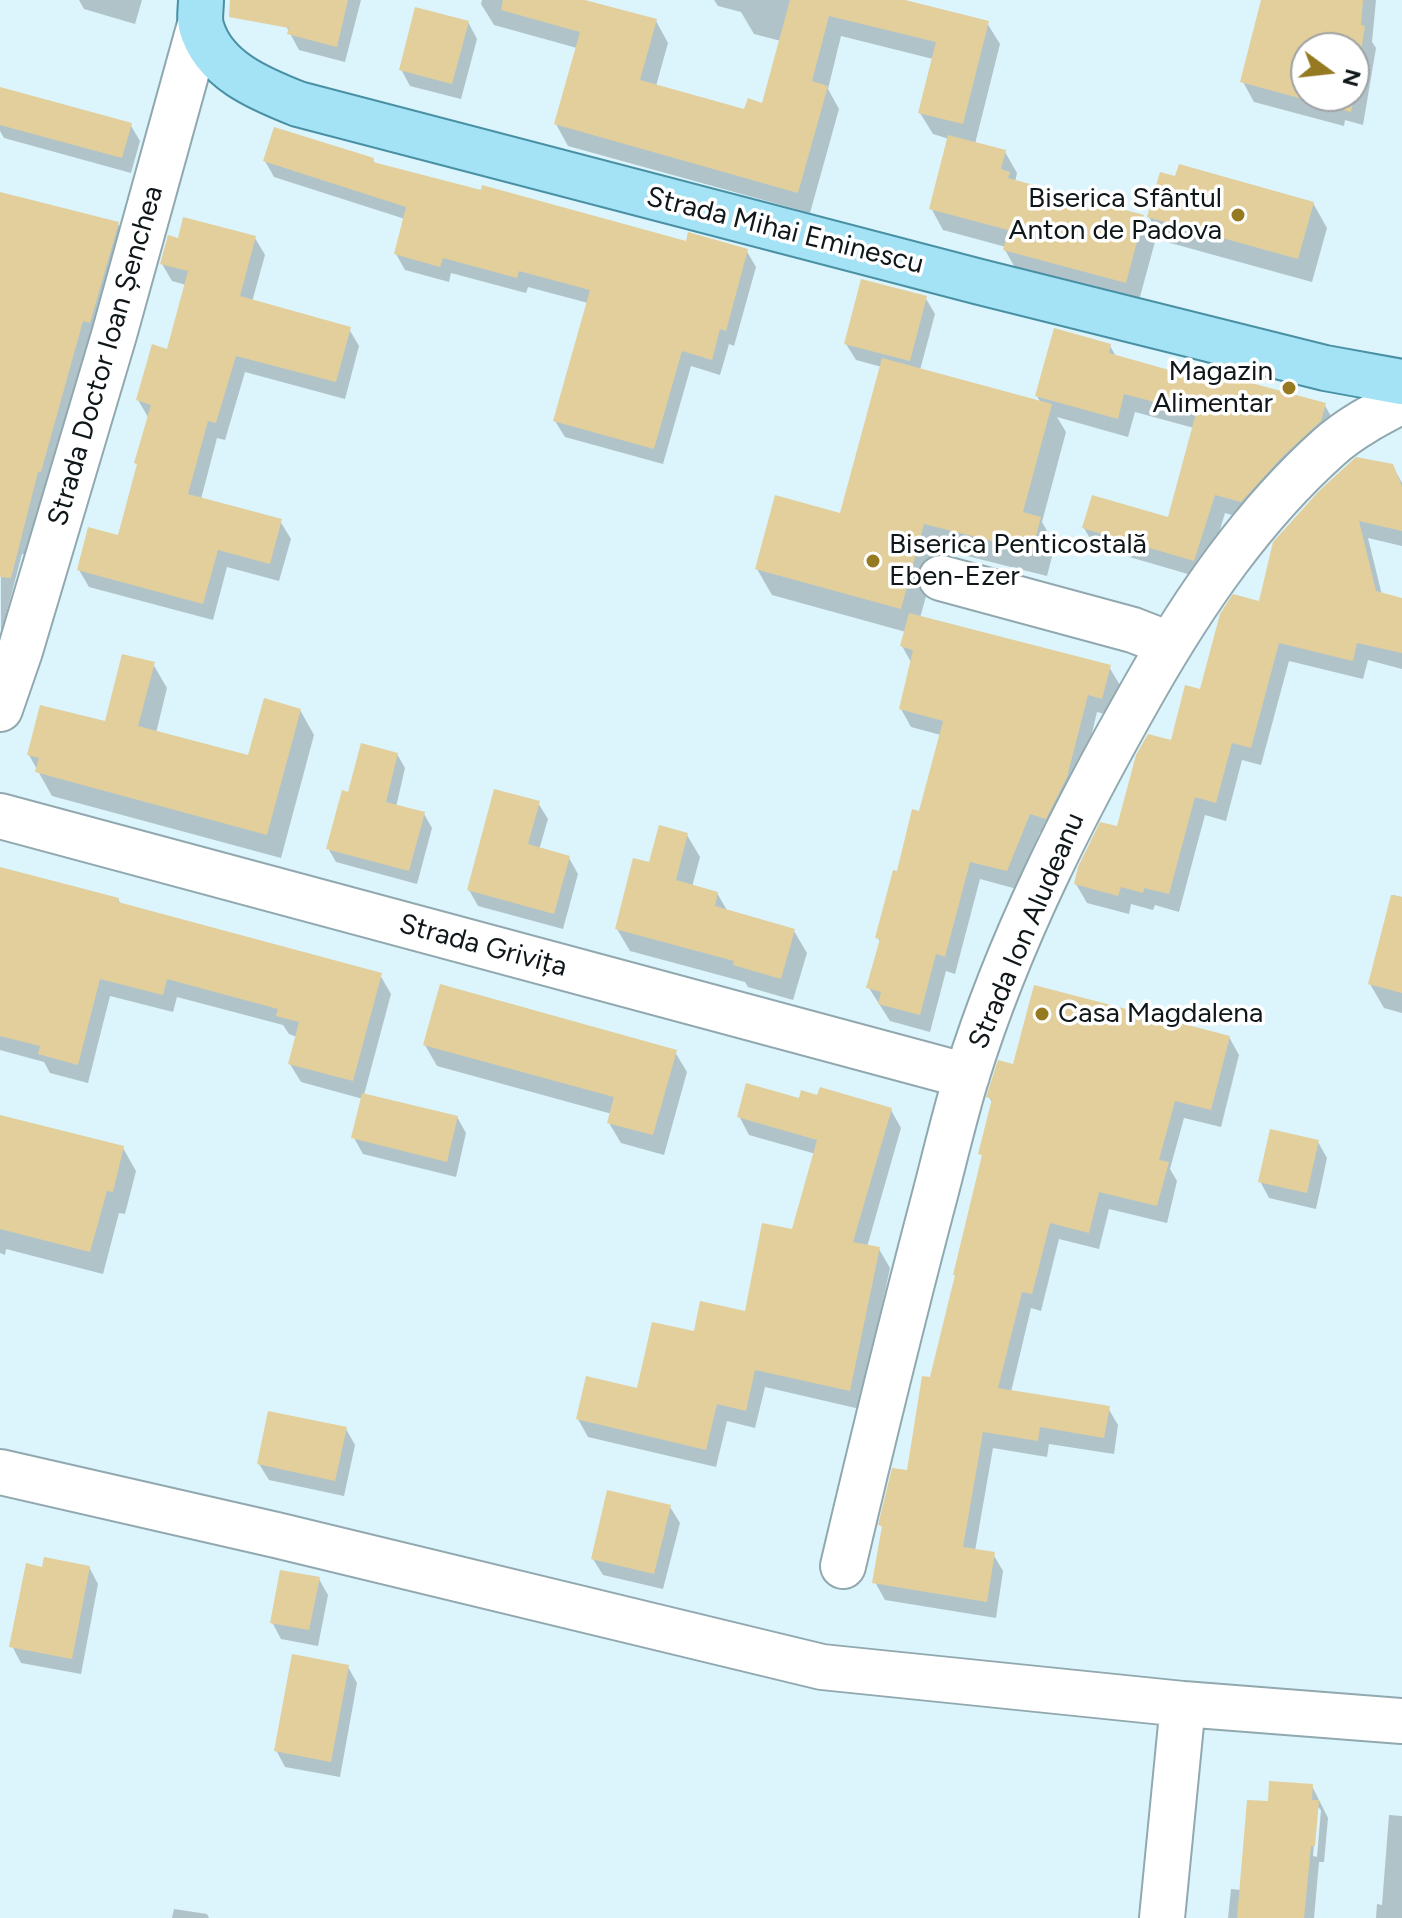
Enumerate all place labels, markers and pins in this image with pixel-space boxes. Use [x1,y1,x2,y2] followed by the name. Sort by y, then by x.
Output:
[1009,182,1222,248] place label: Biserica Sfântul Anton de Padova
[1229,206,1247,224] marker: Biserica Sfântul Anton de Padova
[1152,355,1273,421] place label: Magazin Alimentar
[1280,379,1298,397] marker: Magazin Alimentar
[889,528,1147,594] place label: Biserica Penticostală Eben-Ezer
[864,552,882,570] marker: Biserica Penticostală Eben-Ezer
[1058,997,1263,1031] place label: Casa Magdalena
[1033,1005,1051,1023] marker: Casa Magdalena

